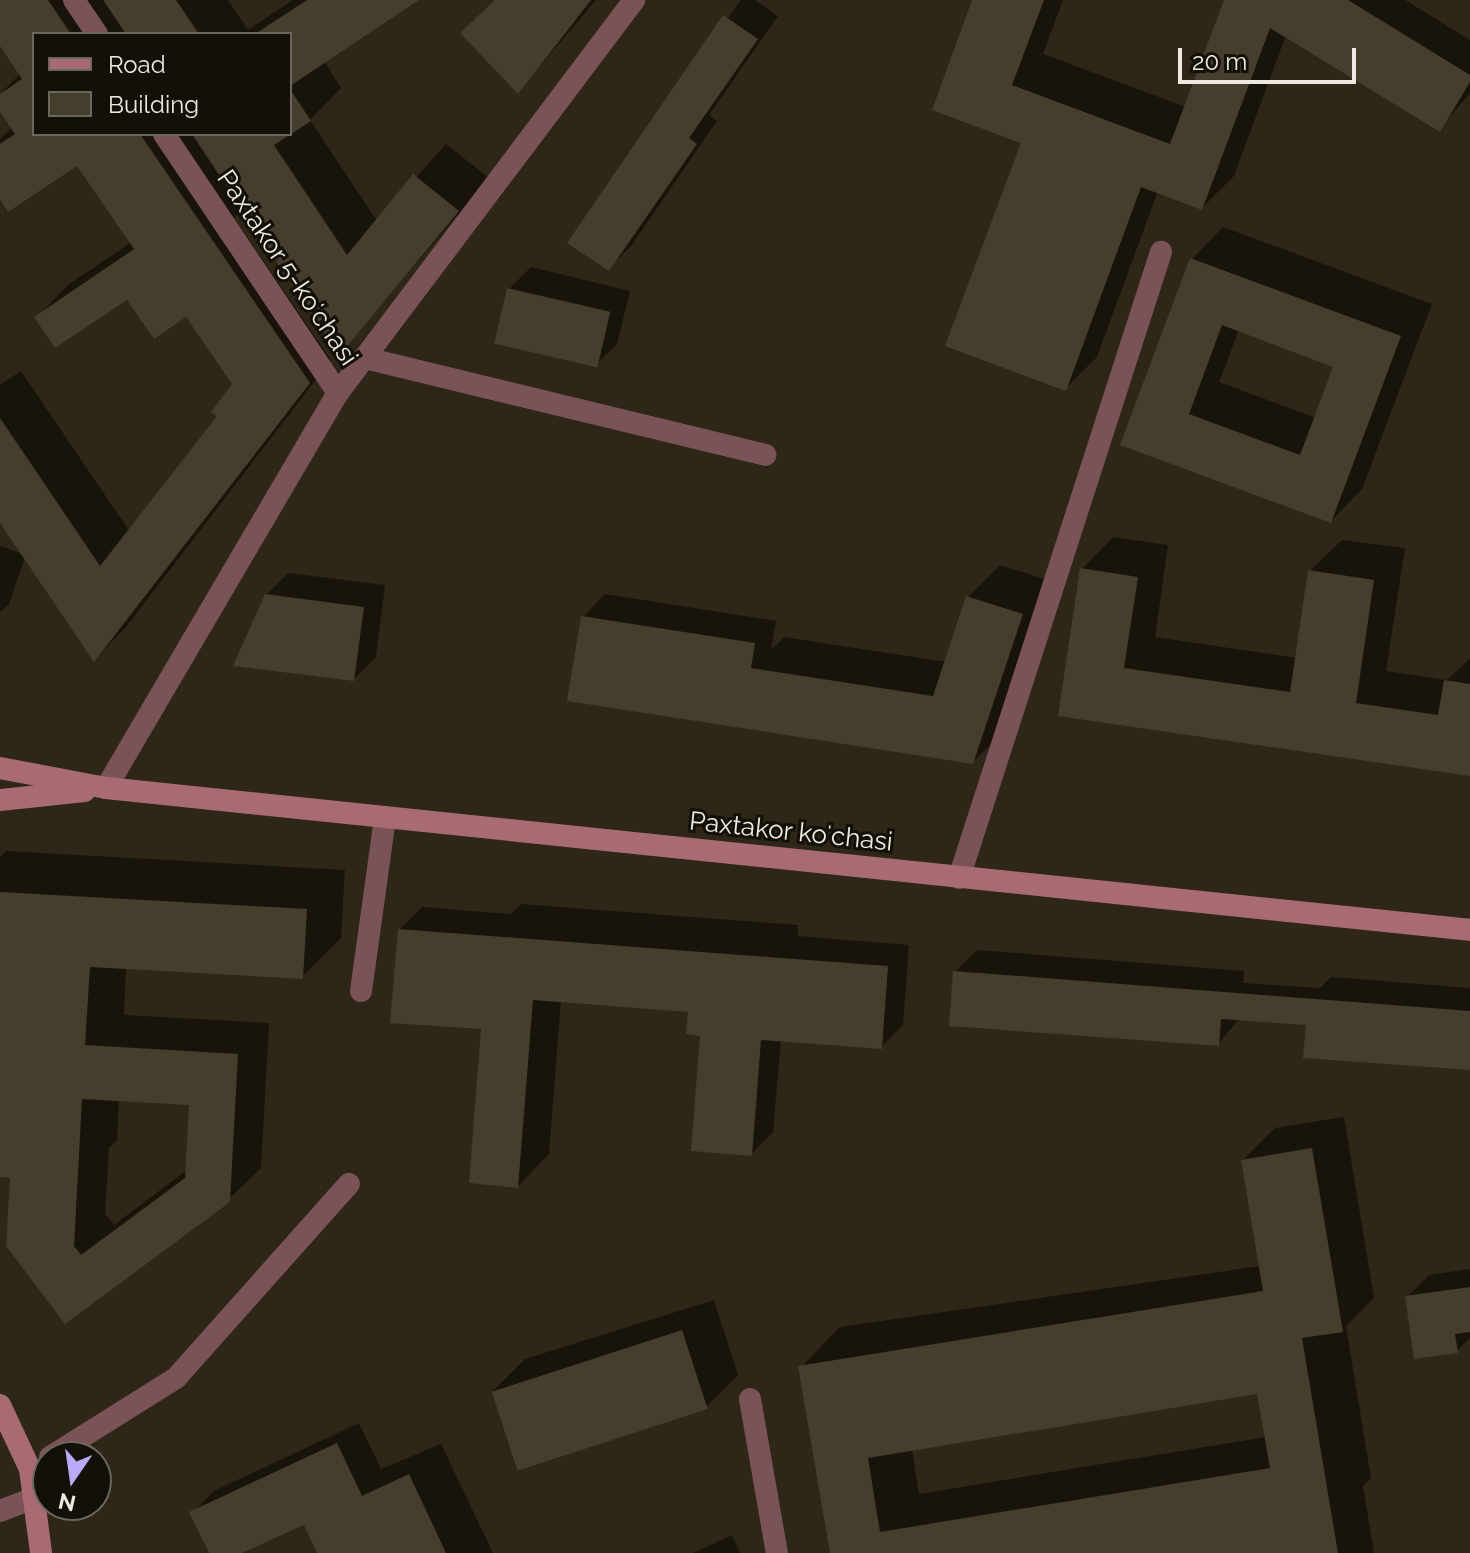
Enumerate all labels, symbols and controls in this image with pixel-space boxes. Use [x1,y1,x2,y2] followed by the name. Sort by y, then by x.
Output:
[32,32,292,136] legend
[1182,32,1360,82] scale bar
[1192,47,1247,76] text: 20 m
[108,50,166,79] text: Road
[108,90,199,119] text: Building
[210,164,364,372] street label: Paxtakor 5-koʻchasi
[687,806,895,858] street label: Paxtakor koʻchasi
[32,1441,112,1521] north arrow
[56,1488,78,1517] text: N

